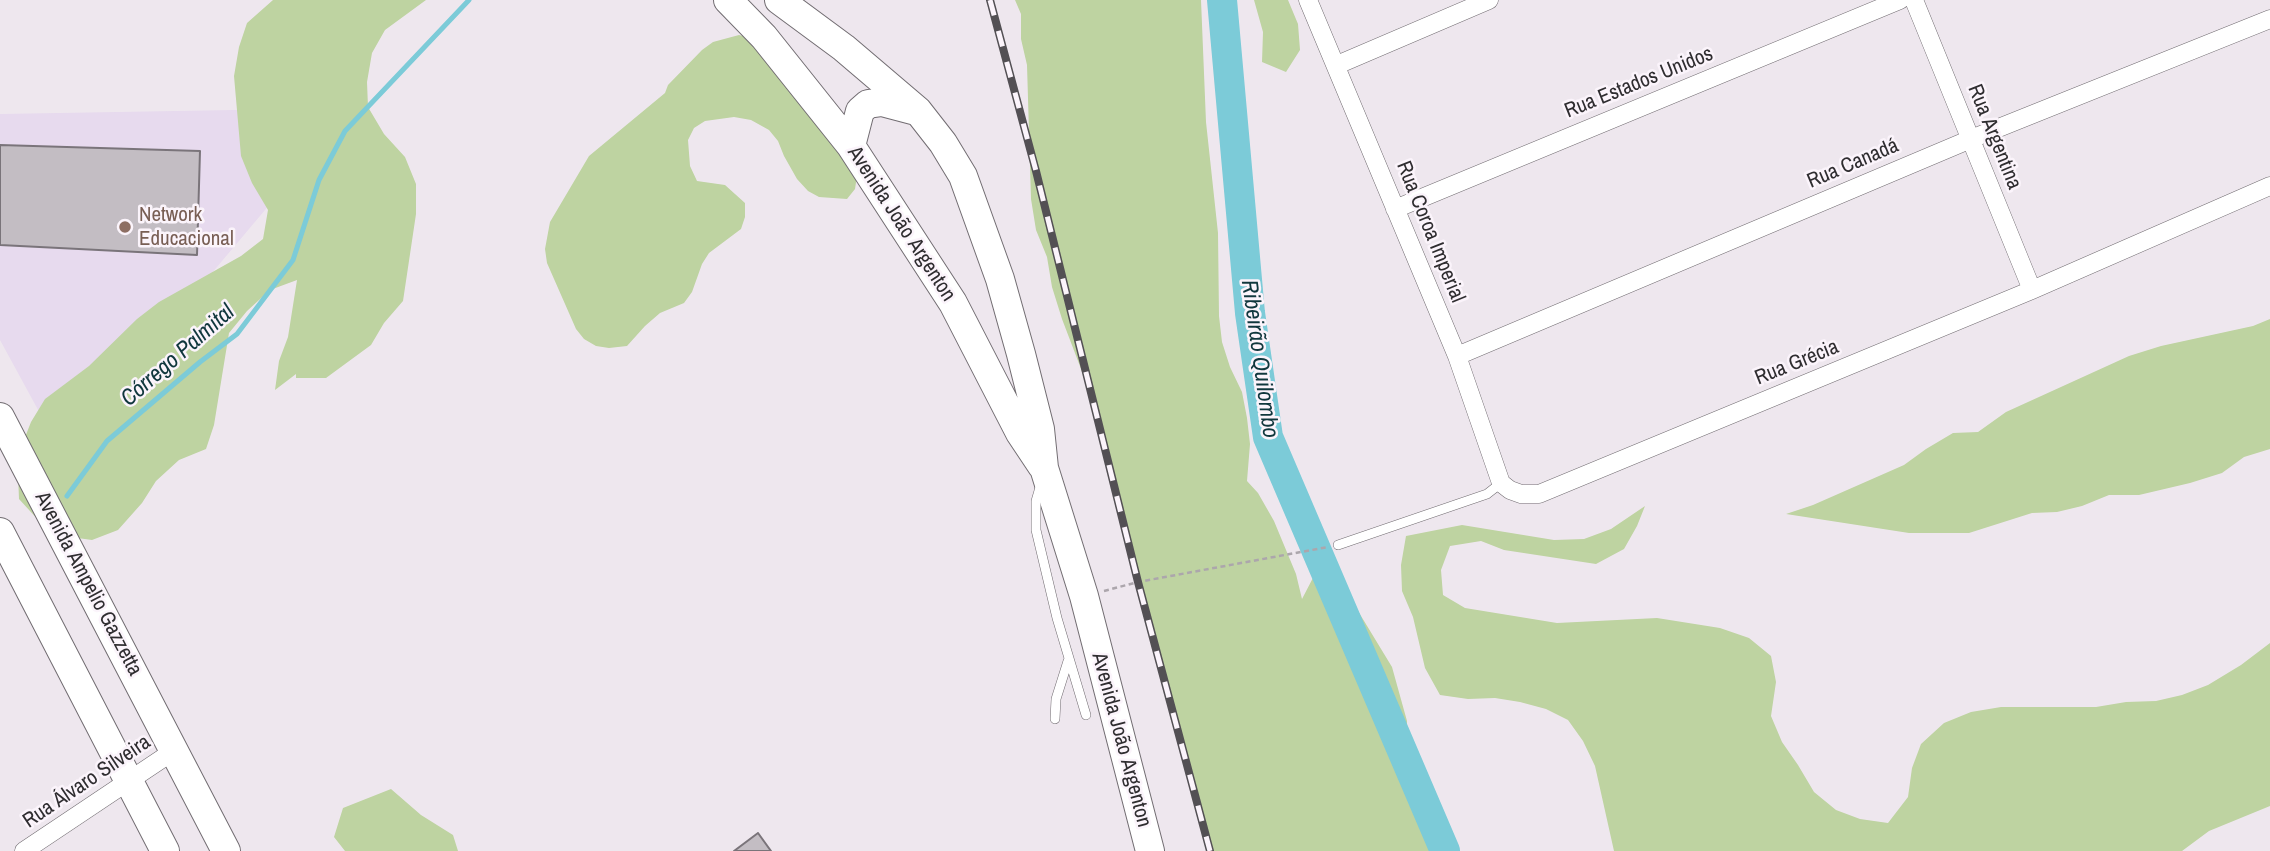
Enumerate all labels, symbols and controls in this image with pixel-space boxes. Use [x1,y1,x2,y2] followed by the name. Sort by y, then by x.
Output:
[1561,42,1717,124] street label: Rua Estados Unidos
[1962,81,2026,193] street label: Rua Argentina
[1804,134,1902,194] street label: Rua Canadá
[841,142,961,306] street label: Avenida João Argenton
[1390,158,1470,306] street label: Rua Coroa Imperial
[139,202,234,252] place label: Network Educacional
[117,219,133,235] marker: Network Educacional
[1234,278,1284,440] water label: Ribeirão Quilombo
[116,299,240,413] water label: Córrego Palmital
[1751,335,1843,391] street label: Rua Grécia
[29,488,147,680] street label: Avenida Ampelio Gazzetta
[1086,650,1156,830] street label: Avenida João Argenton
[18,730,156,834] street label: Rua Álvaro Silveira

